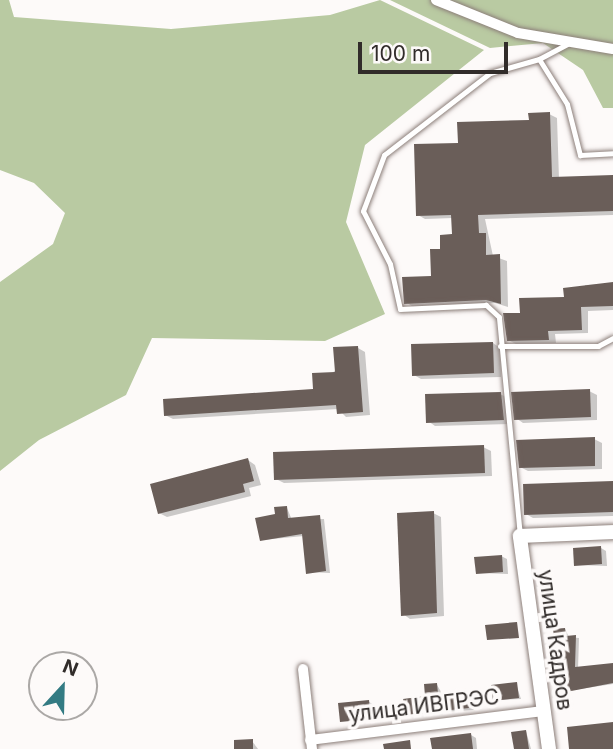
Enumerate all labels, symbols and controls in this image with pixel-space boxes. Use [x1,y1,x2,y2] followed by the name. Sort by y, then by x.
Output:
[361,28,512,72] scale bar
[371,41,430,66] text: 100 m
[533,568,577,712] street label: улица Кадров
[28,651,98,721] north arrow
[59,655,81,681] text: N
[347,684,501,728] street label: улица ИВГРЭС

